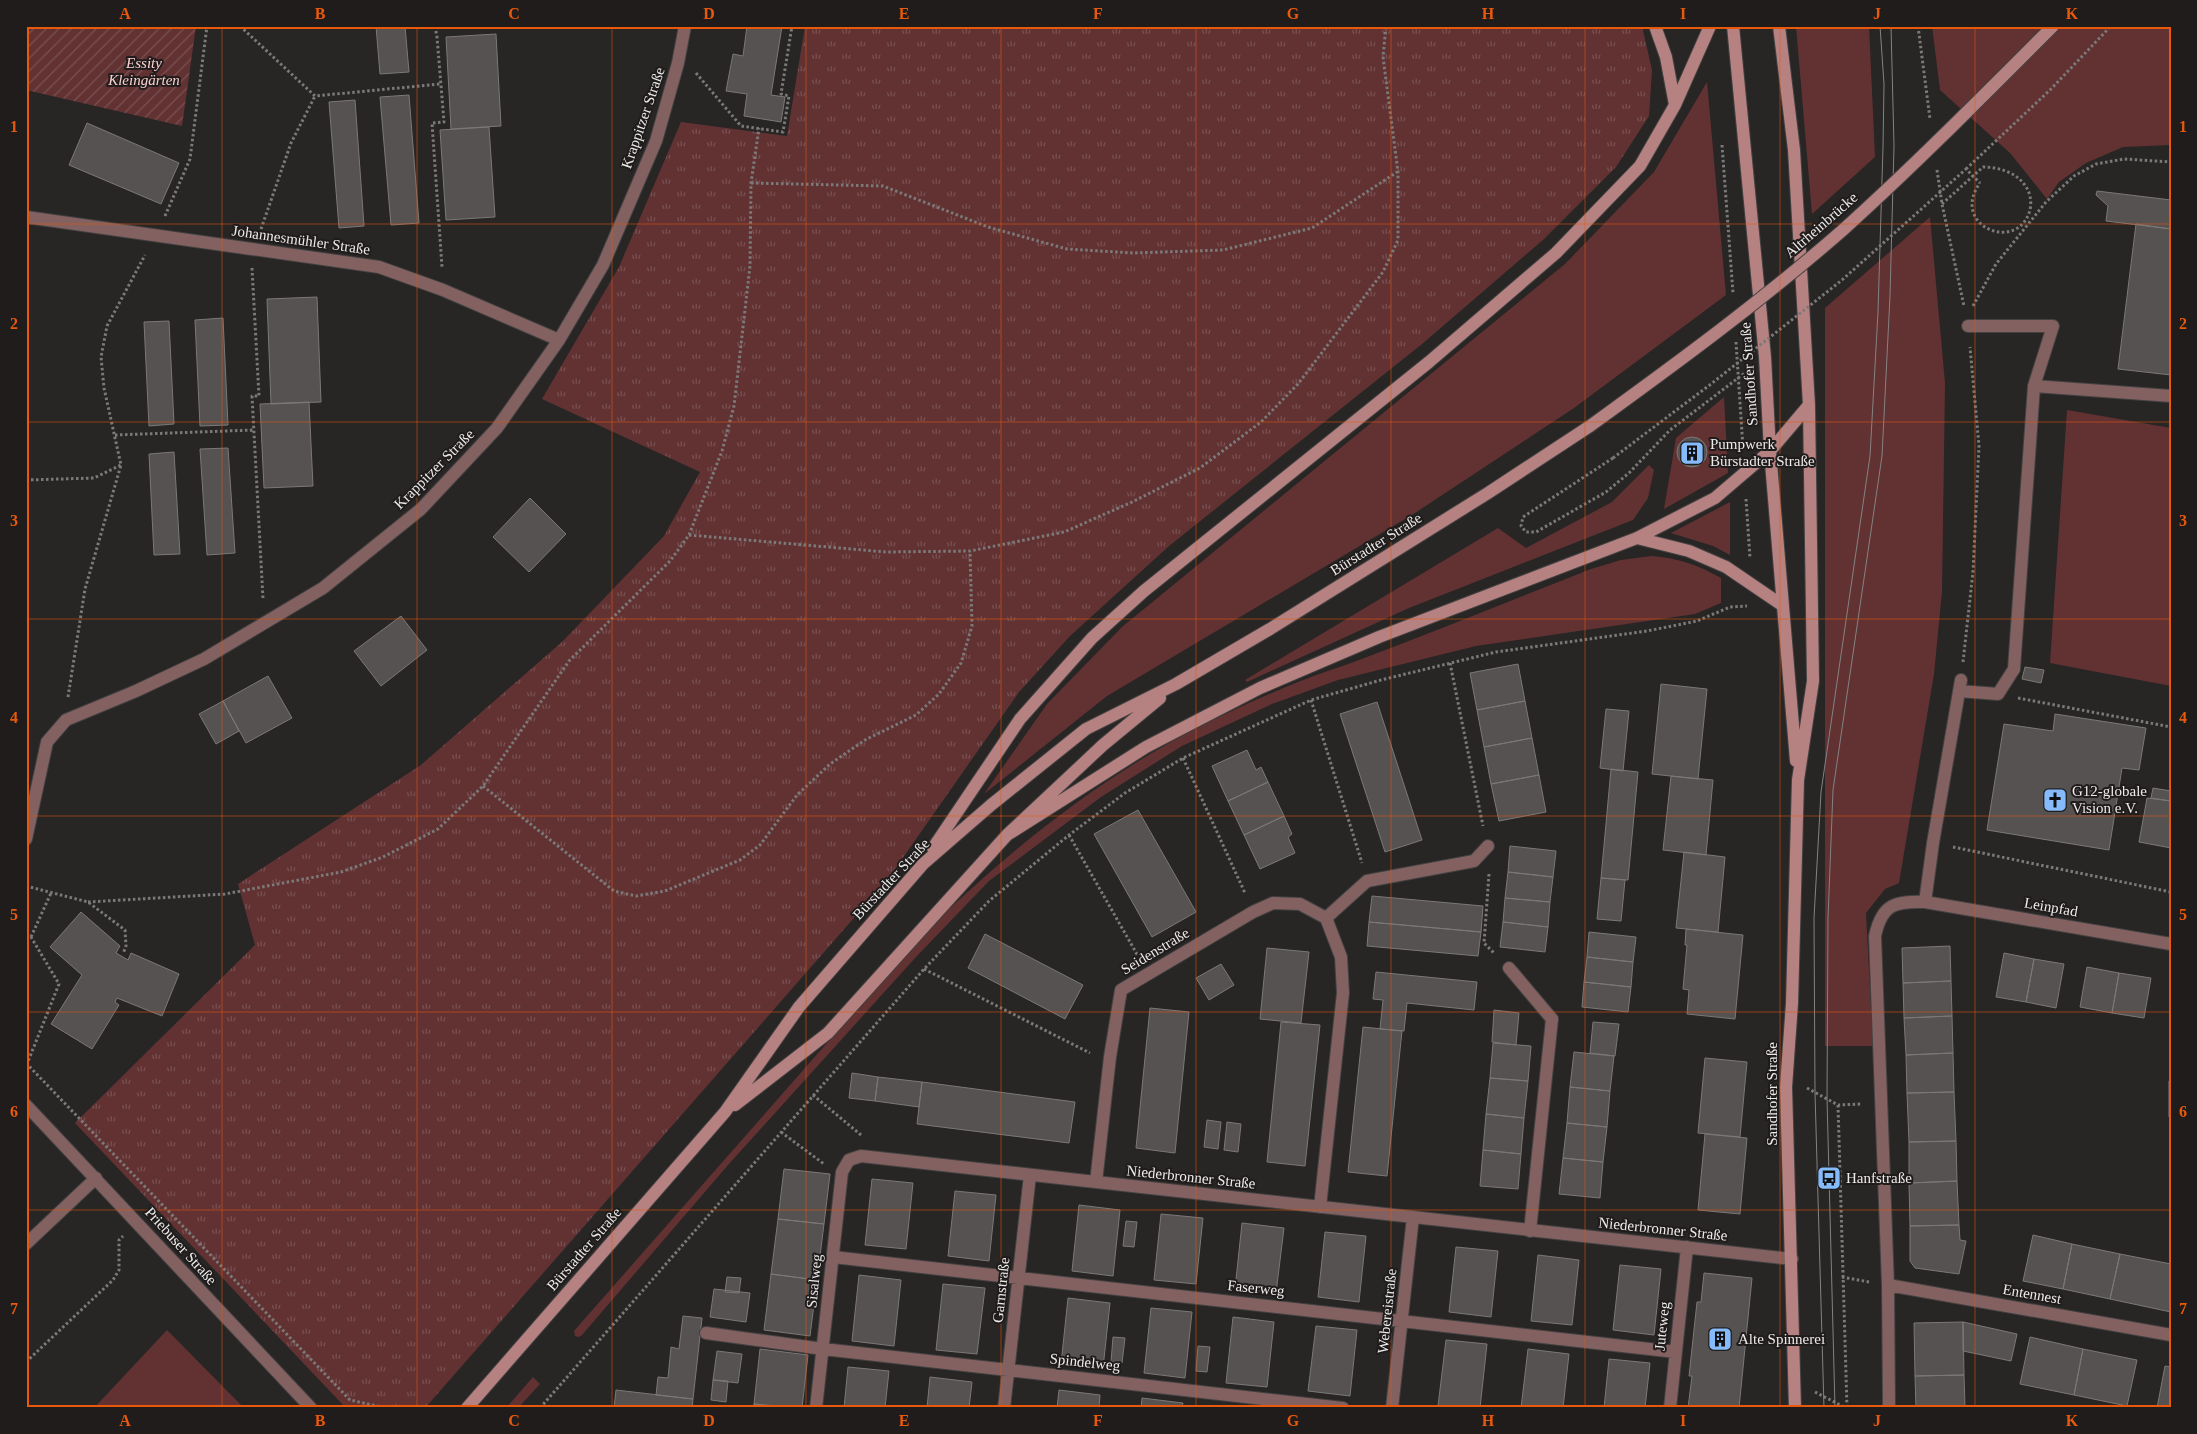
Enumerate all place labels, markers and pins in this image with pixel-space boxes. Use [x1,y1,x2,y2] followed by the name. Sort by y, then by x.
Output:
[1710,436,1815,469] place label: Pumpwerk Bürstadter Straße
[1679,440,1705,466] building icon: Pumpwerk Bürstadter Straße
[2072,783,2147,816] place label: G12-globale Vision e.V.
[2042,787,2068,813] church icon: G12-globale Vision e.V.
[1816,1165,1842,1191] bus stop icon: Hanfstraße
[1846,1170,1912,1186] place label: Hanfstraße
[1707,1326,1733,1352] building icon: Alte Spinnerei
[1738,1331,1825,1347] place label: Alte Spinnerei

